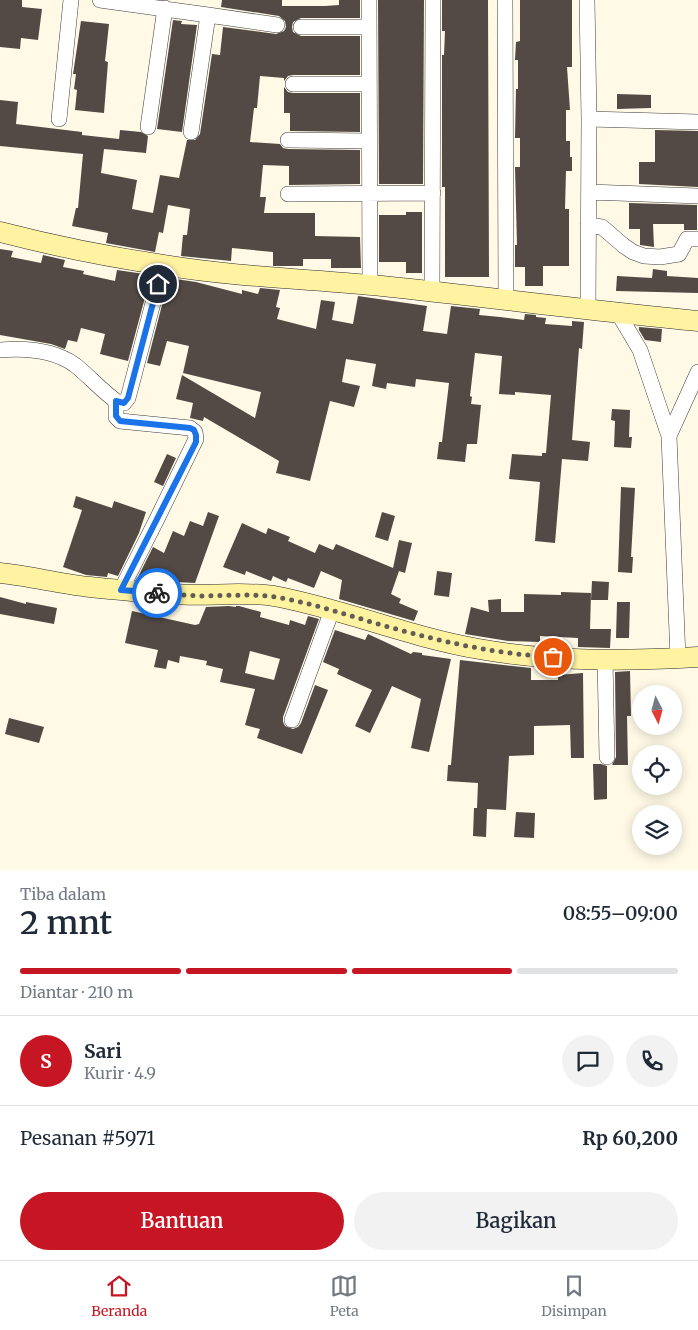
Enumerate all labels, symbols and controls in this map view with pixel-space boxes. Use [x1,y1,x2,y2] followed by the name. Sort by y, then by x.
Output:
[137,263,179,305] pin
[144,270,172,298] icon: home
[132,568,182,618] courier
[143,579,171,607] icon: bike
[532,636,574,678] pin
[539,643,567,671] icon: bag
[632,685,682,735] north arrow
[632,685,682,855] map controls
[632,745,682,795] button: locate
[632,805,682,855] button: layers
[20,884,106,904] text: Tiba dalam
[563,901,678,925] text: 08:55–09:00
[20,903,112,943] text: 2 mnt
[20,982,133,1002] text: Diantar · 210 m
[562,1035,614,1087] button: chat
[626,1035,678,1087] button: phone
[84,1039,122,1063] text: Sari
[40,1049,52,1073] text: S
[84,1063,156,1083] text: Kurir · 4.9
[20,1126,155,1150] text: Pesanan #5971
[582,1126,678,1150] text: Rp 60,200
[20,1192,344,1250] button: Bantuan
[354,1192,678,1250] button: Bagikan
[91,1272,147,1320] tab: Beranda
[330,1272,359,1320] tab: Peta
[541,1272,607,1320] tab: Disimpan

